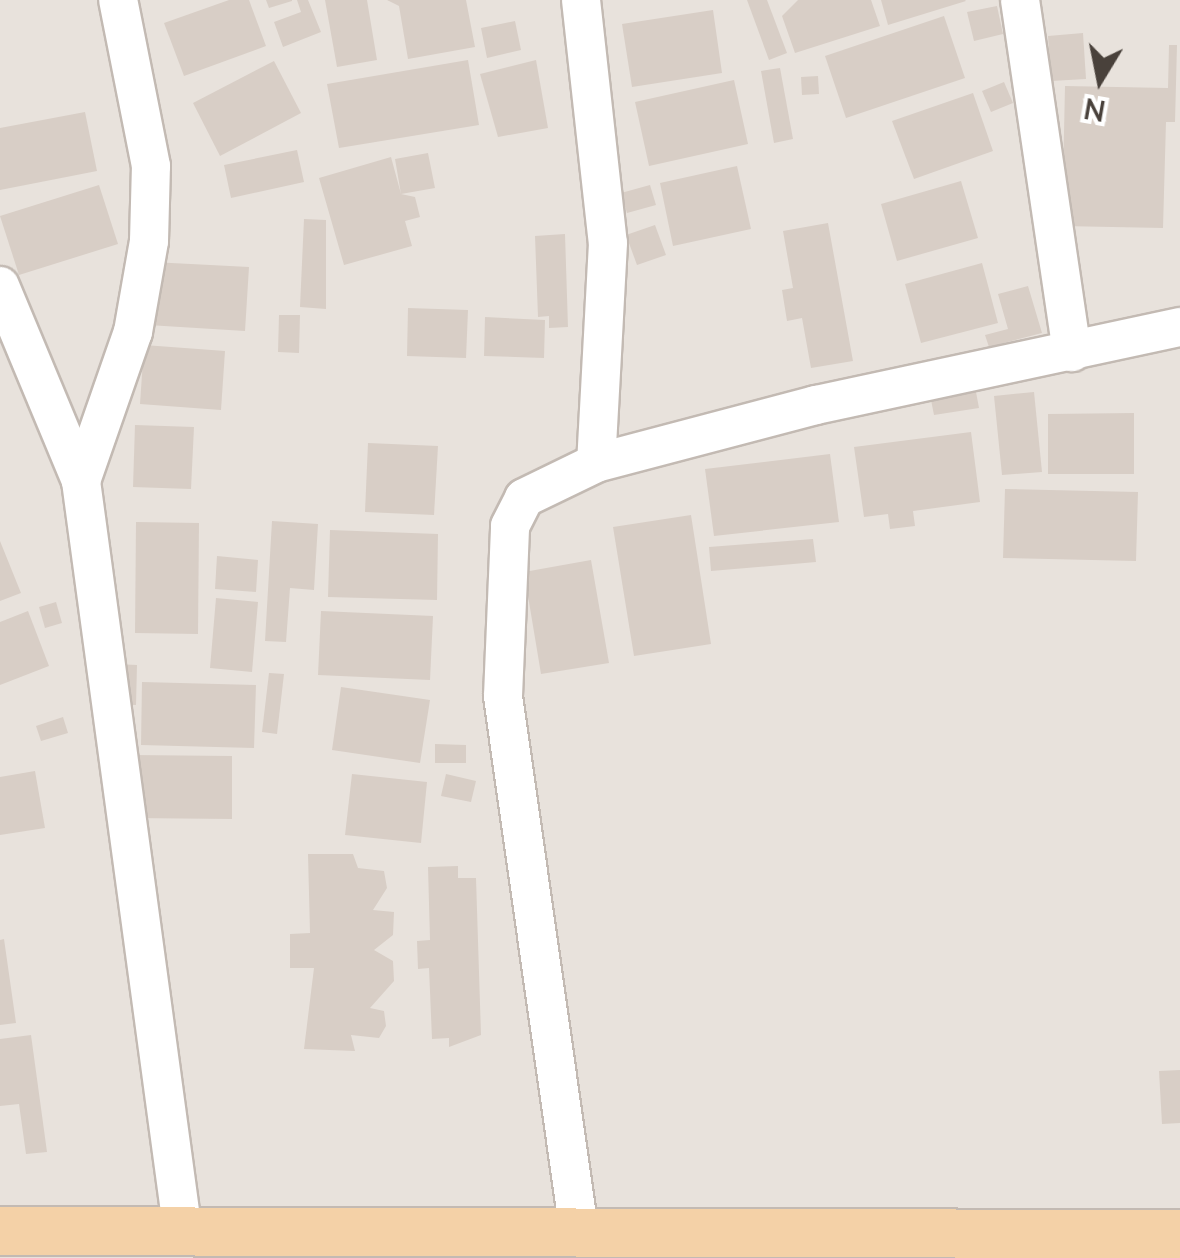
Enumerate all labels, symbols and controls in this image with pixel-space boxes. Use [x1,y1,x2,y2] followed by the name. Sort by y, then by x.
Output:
[1050,30,1150,130] north arrow
[1081,91,1108,129] text: N

